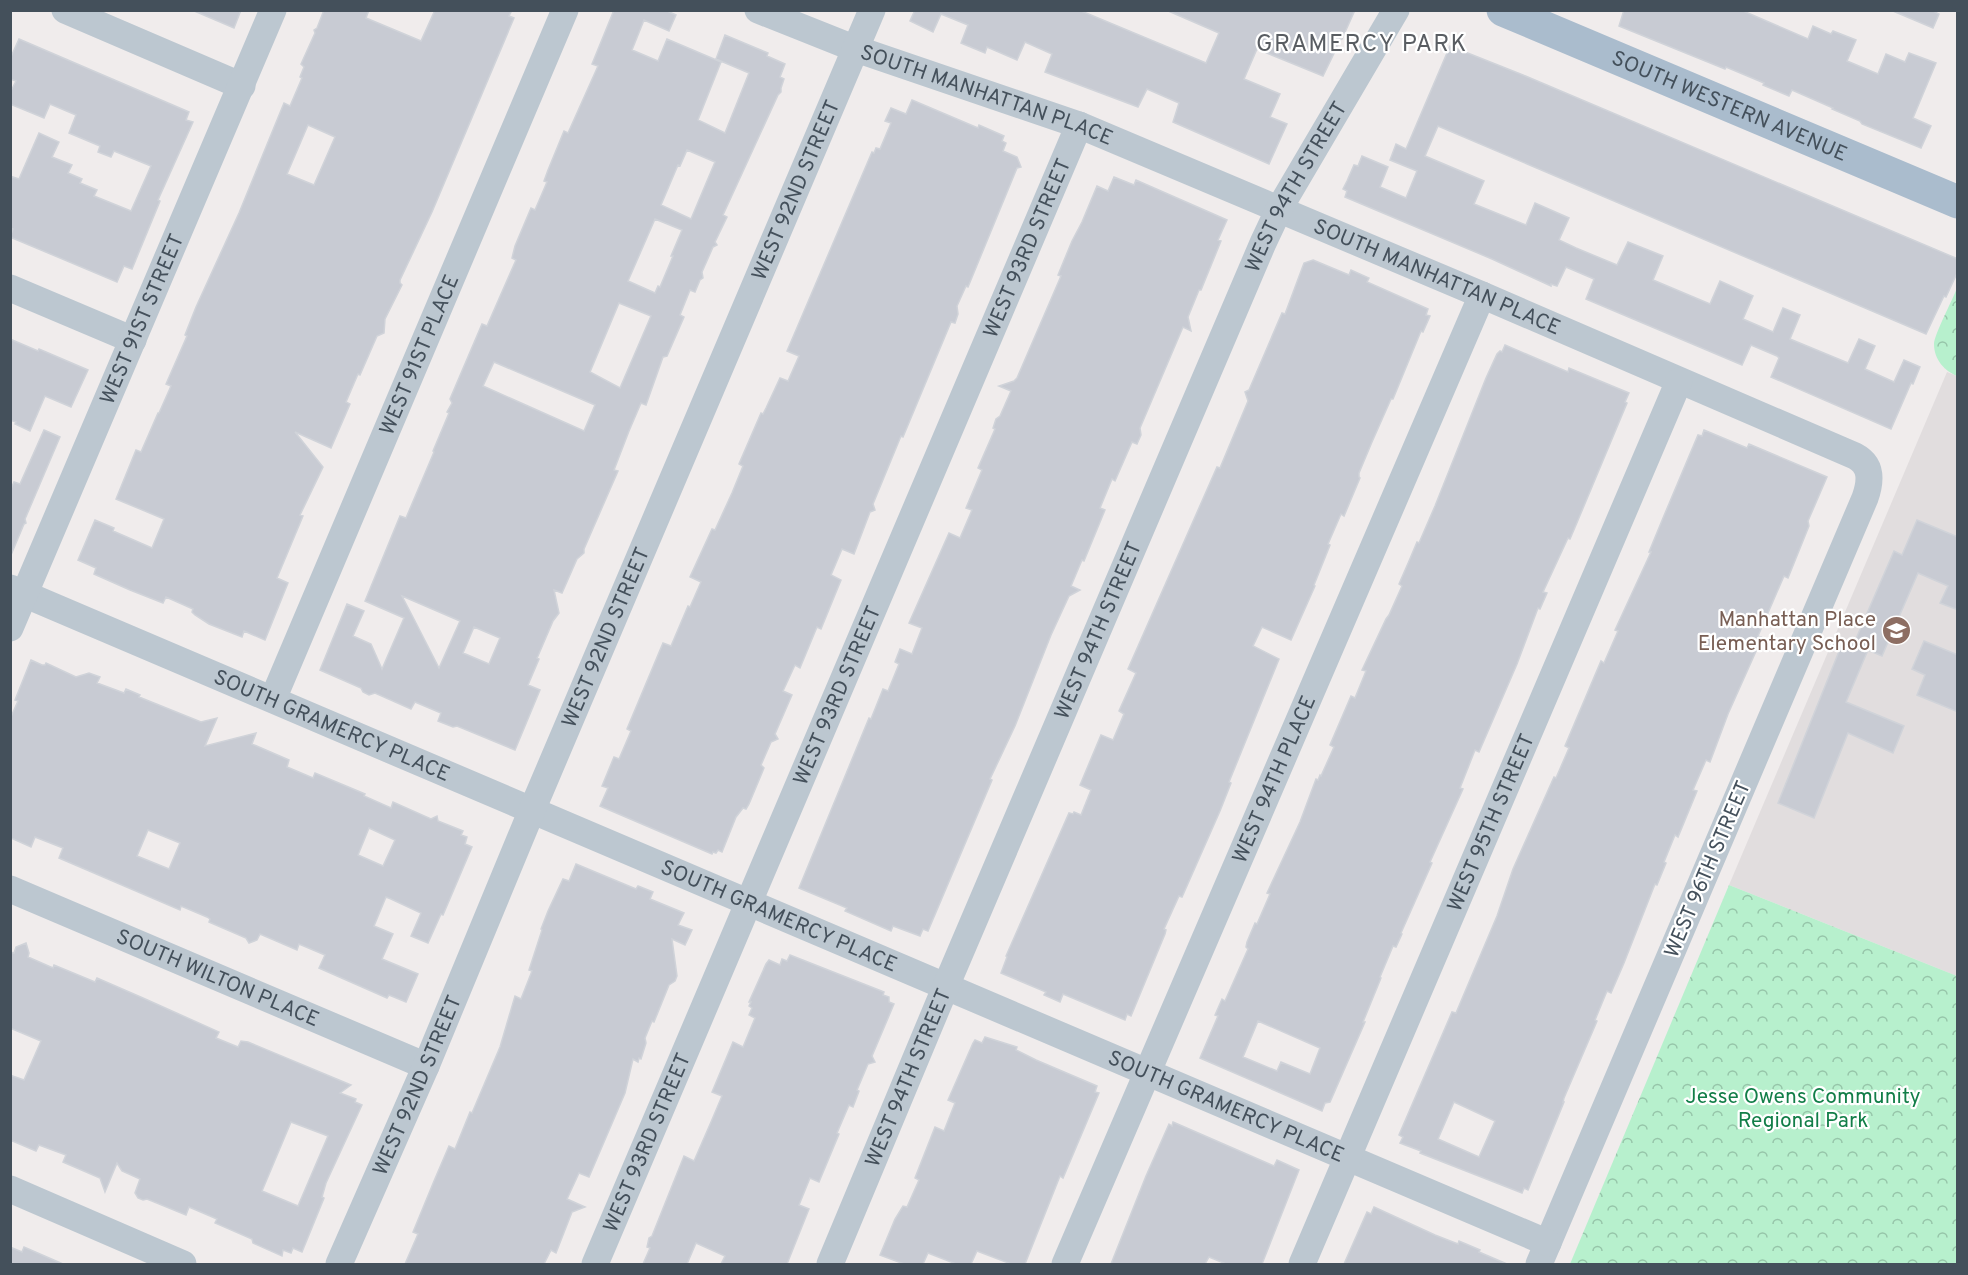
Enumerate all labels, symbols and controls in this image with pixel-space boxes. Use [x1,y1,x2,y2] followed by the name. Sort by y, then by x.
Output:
[1256,30,1468,60] district label: GRAMERCY PARK
[856,39,1117,153] street label: SOUTH MANHATTAN PLACE
[1607,45,1851,169] street label: SOUTH WESTERN AVENUE
[747,96,847,285] street label: WEST 92ND STREET
[1240,97,1354,277] street label: WEST 94TH STREET
[978,155,1078,342] street label: WEST 93RD STREET
[1309,213,1564,342] street label: SOUTH MANHATTAN PLACE
[95,230,191,409] street label: WEST 91ST STREET
[374,271,466,440] street label: WEST 91ST PLACE
[1049,538,1149,724] street label: WEST 94TH STREET
[557,544,657,732] street label: WEST 92ND STREET
[788,602,888,790] street label: WEST 93RD STREET
[1698,607,1876,658] place label: Manhattan Place Elementary School
[1881,615,1913,647] school or university icon: Manhattan Place Elementary School
[209,664,454,789] street label: SOUTH GRAMERCY PLACE
[1227,692,1323,868] street label: WEST 94TH PLACE
[1442,730,1542,916] street label: WEST 95TH STREET
[1659,777,1758,962] street label: WEST 96TH STREET
[656,855,901,979] street label: SOUTH GRAMERCY PLACE
[112,924,323,1034] street label: SOUTH WILTON PLACE
[860,985,958,1171] street label: WEST 94TH STREET
[368,992,469,1180] street label: WEST 92ND STREET
[1103,1045,1348,1170] street label: SOUTH GRAMERCY PLACE
[598,1049,698,1237] street label: WEST 93RD STREET
[1685,1084,1921,1135] park label: Jesse Owens Community Regional Park

